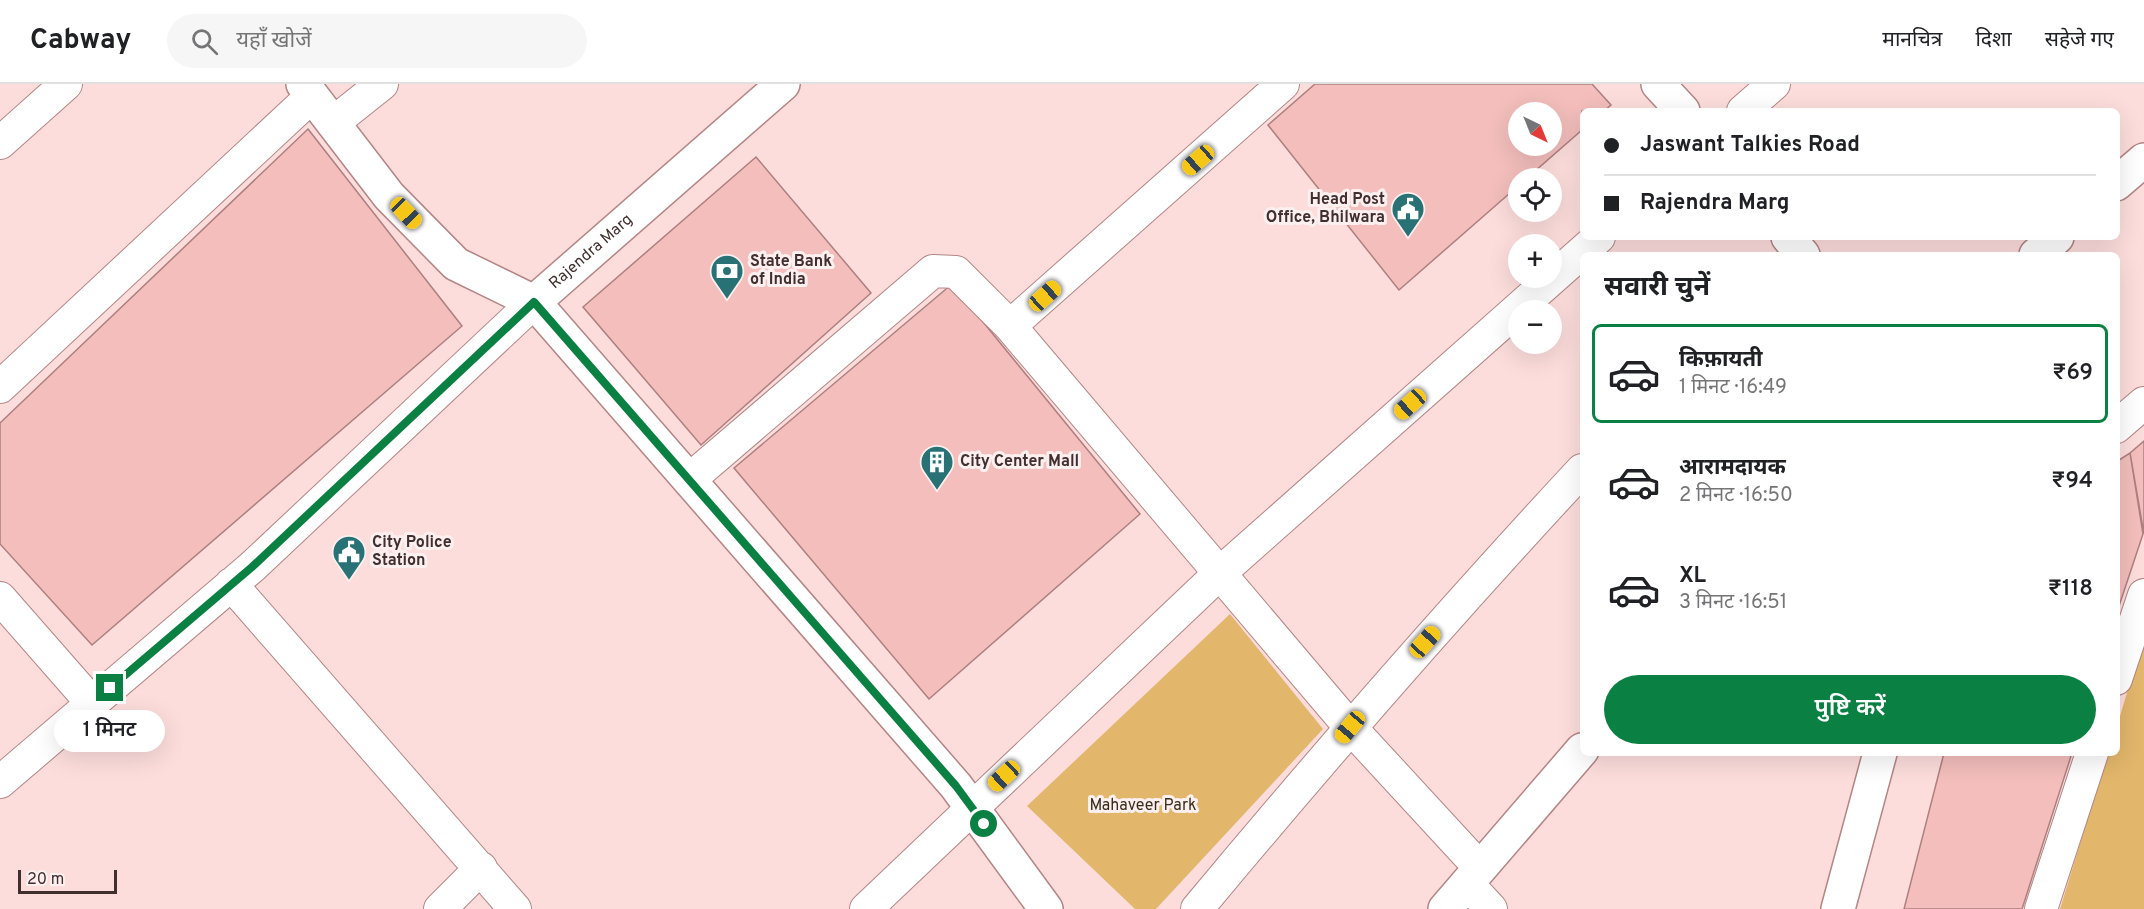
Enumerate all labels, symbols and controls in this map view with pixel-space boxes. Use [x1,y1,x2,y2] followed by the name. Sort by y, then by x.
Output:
[167,14,587,68] search box
[30,23,131,59] text: Cabway
[188,25,221,58] icon: search
[1882,27,1942,54] text: मानचित्र
[1975,27,2012,54] text: दिशा
[2045,27,2114,54] text: सहेजे गए
[236,28,312,55] text: यहाँ खोजें
[1508,102,1562,156] north arrow
[1508,102,1562,354] map controls
[1640,132,1860,159] text: Jaswant Talkies Road
[1179,141,1217,179] car
[1508,168,1562,222] button: locate
[1266,190,1385,228] place label: Head Post Office, Bhilwara
[1640,190,1789,217] text: Rajendra Marg
[1390,191,1426,238] public building icon: Head Post Office, Bhilwara
[387,194,425,232] car
[545,210,637,294] street label: Rajendra Marg
[1508,234,1562,288] button: +
[750,252,832,290] place label: State Bank of India
[709,253,745,300] bank icon: State Bank of India
[1604,271,1710,305] text: सवारी चुनें
[1026,277,1064,315] car
[1508,300,1562,354] button: −
[1607,347,1661,401] icon: car
[1679,347,1763,374] text: किफ़ायती
[2052,360,2093,387] text: ₹69
[1679,375,1787,401] text: 1 मिनट · 16:49
[1391,385,1429,423] car
[919,444,955,491] building icon: City Center Mall
[960,452,1079,472] place label: City Center Mall
[1607,455,1661,509] icon: car
[1679,455,1786,482] text: आरामदायक
[2051,468,2093,495] text: ₹94
[1679,483,1793,509] text: 2 मिनट · 16:50
[372,533,452,571] place label: City Police Station
[331,534,367,581] public building icon: City Police Station
[1607,563,1661,617] icon: car
[1679,563,1706,590] text: XL
[2048,576,2093,603] text: ₹118
[1679,590,1787,616] text: 3 मिनट · 16:51
[1406,623,1444,661] car
[96,674,123,701] route end
[1604,675,2096,744] button: पुष्टि करें
[1332,707,1368,747] car
[54,709,166,751] callout: 1 मिनट
[83,718,136,744] text: 1 मिनट
[985,757,1023,795] car
[1089,796,1197,816] park label: Mahaveer Park
[970,810,997,837] route start
[18,867,117,894] scale bar
[27,870,64,890] text: 20 m

